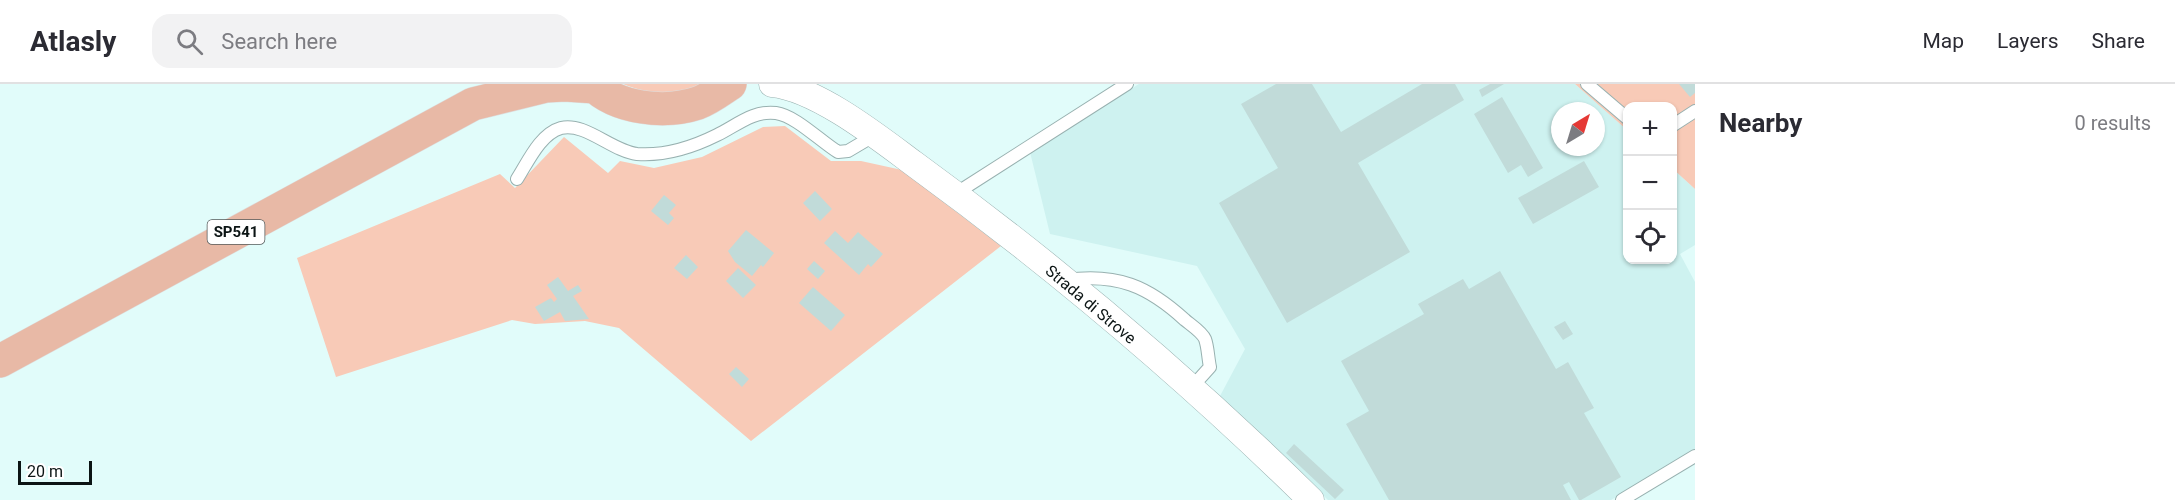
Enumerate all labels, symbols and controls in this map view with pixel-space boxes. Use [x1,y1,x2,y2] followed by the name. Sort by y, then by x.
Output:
[152,14,572,68] search box
[30,25,116,58] text: Atlasly
[173,25,206,58] icon: search
[221,29,337,54] text: Search here
[1922,29,1964,53] text: Map
[1997,29,2058,53] text: Layers
[2091,29,2145,53] text: Share
[1551,102,1605,156] north arrow
[1623,102,1677,264] map controls
[1623,102,1677,156] button: +
[1719,108,1802,138] text: Nearby
[2075,111,2151,135] text: 0 results
[1623,156,1677,210] button: −
[1623,210,1677,264] button: locate
[208,220,264,244] road number: SP541
[1042,261,1140,348] street label: Strada di Strove
[18,458,92,486] scale bar
[27,462,63,481] text: 20 m

